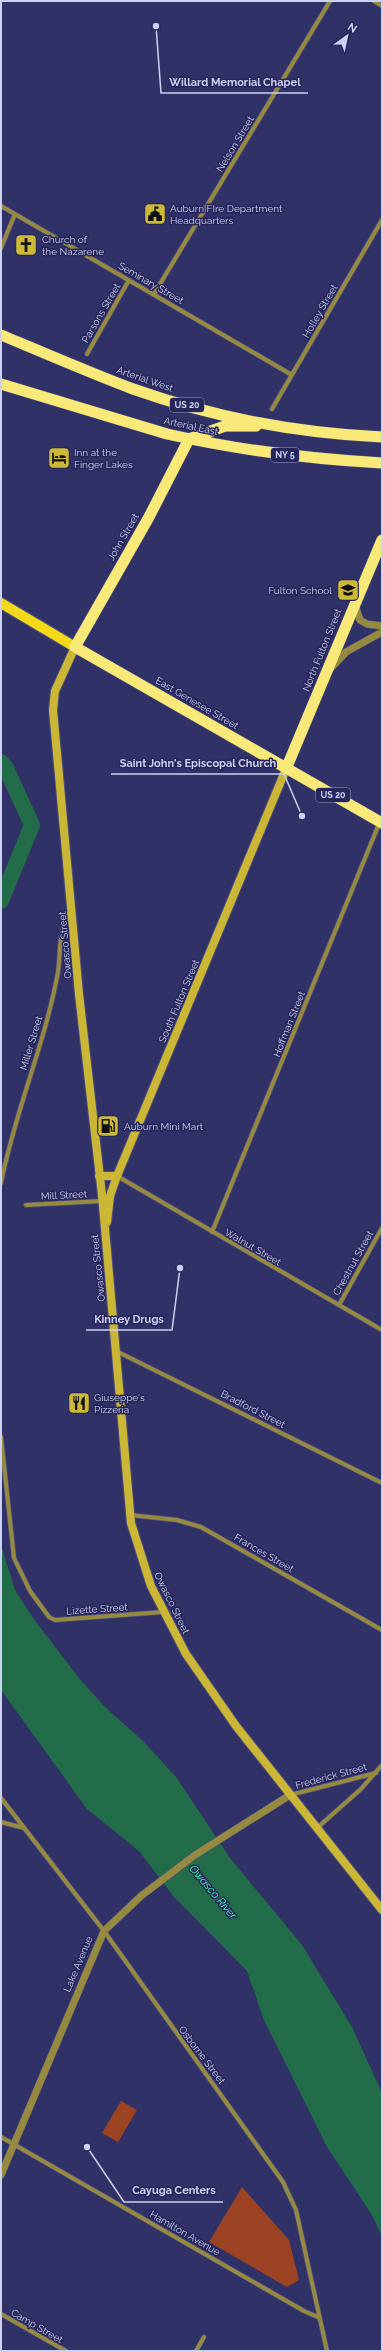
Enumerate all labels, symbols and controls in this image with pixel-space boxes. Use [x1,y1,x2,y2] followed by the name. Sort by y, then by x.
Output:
[327,16,367,56] north arrow
[345,20,359,36] text: N
[161,70,308,93] callout: Willard Memorial Chapel
[169,76,301,89] text: Willard Memorial Chapel
[214,114,256,174] street label: Nelson Street
[142,201,168,227] public building icon: Auburn FIre Department Headquarters
[170,203,283,226] place label: Auburn FIre Department Headquarters
[13,232,39,258] church icon: Church of the Nazarene
[42,234,104,257] place label: Church of the Nazarene
[116,260,186,306] street label: Seminary Street
[80,281,123,345] street label: Parsons Street
[300,282,340,340] street label: Holley Street
[115,364,175,394] street label: Arterial West
[170,398,204,412] road number: US 20
[163,415,220,437] street label: Arterial East
[46,445,72,471] hotel icon: Inn at the Finger Lakes
[74,447,133,470] place label: Inn at the Finger Lakes
[271,448,299,462] road number: NY 5
[105,511,141,563] street label: John Street
[335,577,361,603] school or university icon: Fulton School
[268,585,332,596] place label: Fulton School
[300,606,344,693] street label: North Fulton Street
[154,675,241,732] street label: East Genesee Street
[111,751,284,774] callout: Saint John's Episcopal Church
[120,757,277,770] text: Saint John's Episcopal Church
[316,788,350,802] road number: US 20
[57,910,73,979] street label: Owasco Street
[157,957,202,1044] street label: South Fulton Street
[271,989,307,1058] street label: Hoffman Street
[18,1014,45,1071] street label: Miller Street
[95,1113,121,1139] fuel station icon: Auburn Mini Mart
[124,1121,204,1132] place label: Auburn Mini Mart
[41,1188,88,1202] street label: Mill Street
[223,1226,284,1268] street label: Walnut Street
[331,1228,376,1297] street label: Chestnut Street
[89,1233,107,1302] street label: Owasco Street
[86,1307,172,1330] callout: Kinney Drugs
[94,1313,164,1326] text: Kinney Drugs
[219,1388,288,1430] street label: Bradford Street
[66,1390,92,1416] restaurant icon: Giuseppe's Pizzeria
[94,1392,145,1415] place label: Giuseppe's Pizzeria
[232,1532,296,1575] street label: Frances Street
[152,1570,192,1636] street label: Owasco Street
[66,1601,129,1617] street label: Lizette Street
[294,1761,369,1791] street label: Frederick Street
[187,1862,240,1923] water label: Owasco River
[61,1934,95,1994] street label: Lake Avenue
[177,2024,228,2087] street label: Osborne Street
[124,2179,223,2202] callout: Cayuga Centers
[132,2184,216,2197] text: Cayuga Centers
[148,2208,222,2258] street label: Hamilton Avenue
[9,2307,65,2346] street label: Camp Street

